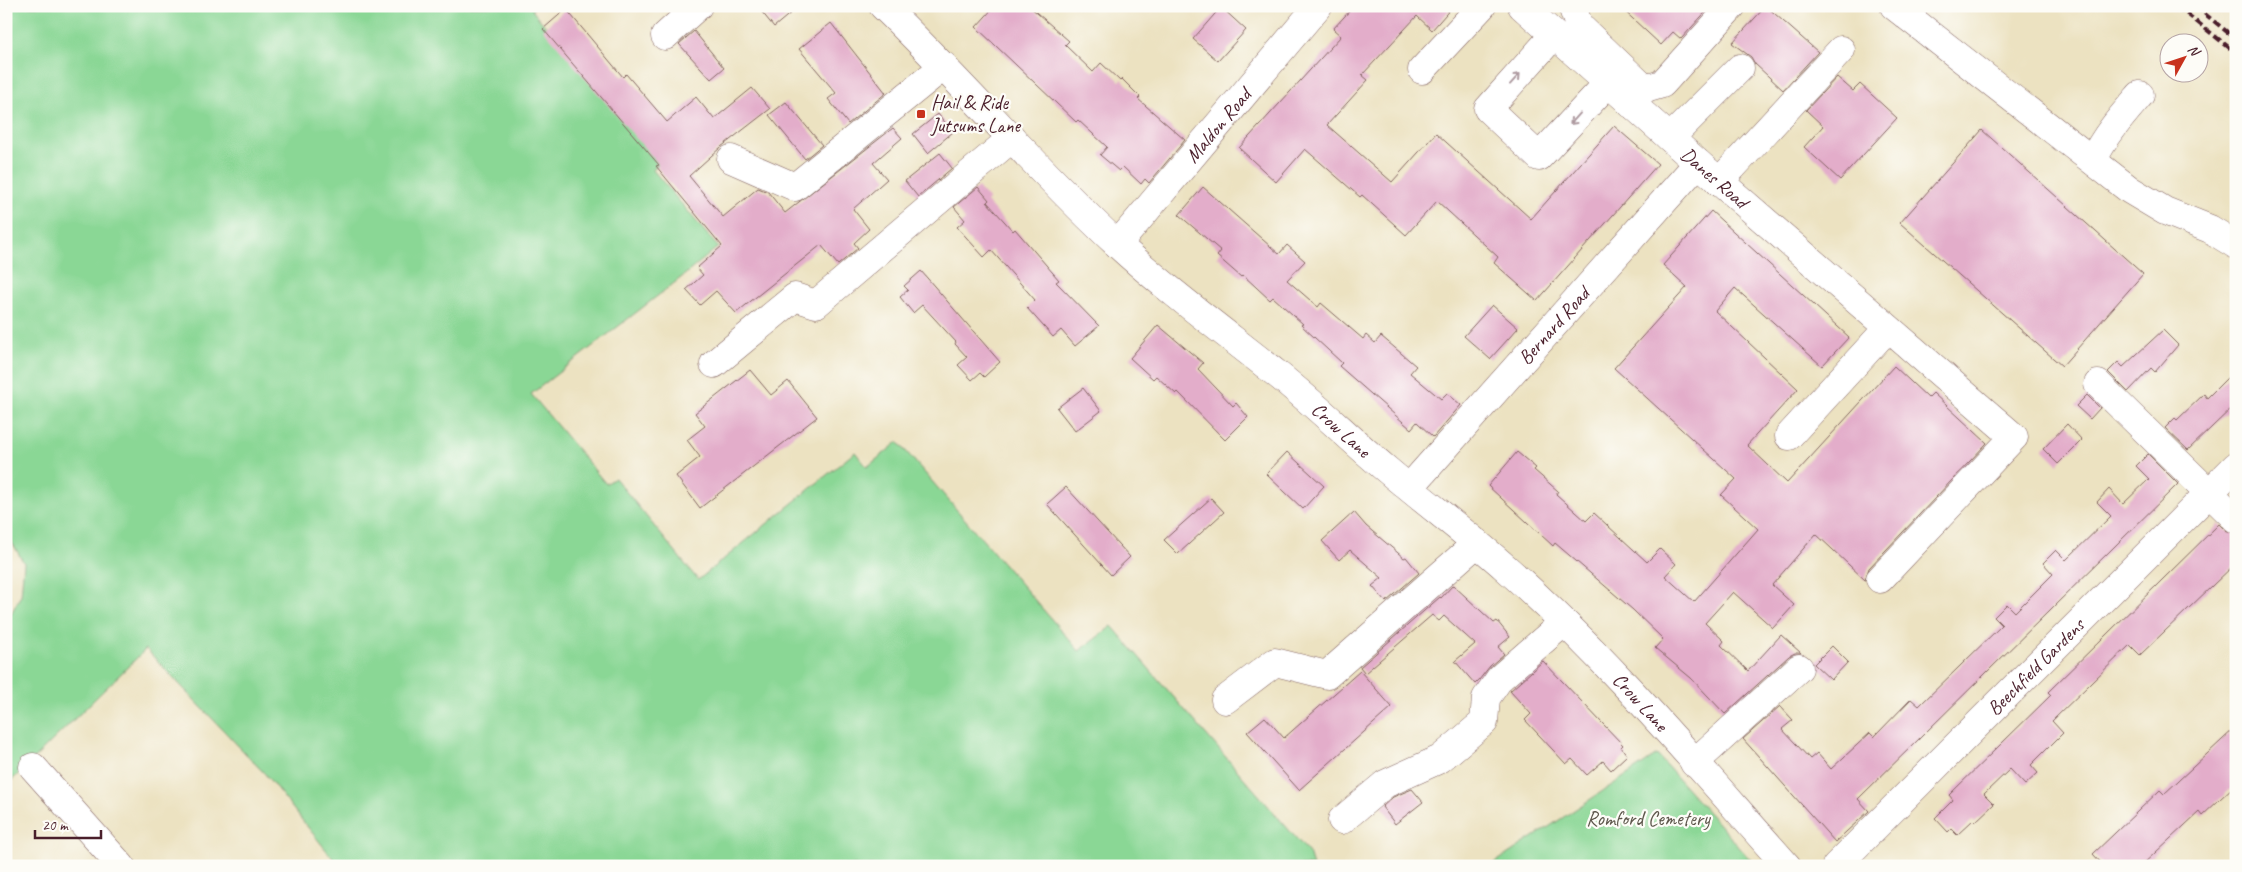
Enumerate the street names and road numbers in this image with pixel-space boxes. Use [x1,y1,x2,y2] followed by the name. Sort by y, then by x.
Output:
[1179,81,1258,168] street label: Maldon Road
[1676,141,1756,216] street label: Danes Road
[1513,279,1597,369] street label: Bernard Road
[1307,397,1377,464] street label: Crow Lane
[1982,611,2091,720] street label: Beechfield Gardens
[1607,667,1675,737] street label: Crow Lane

